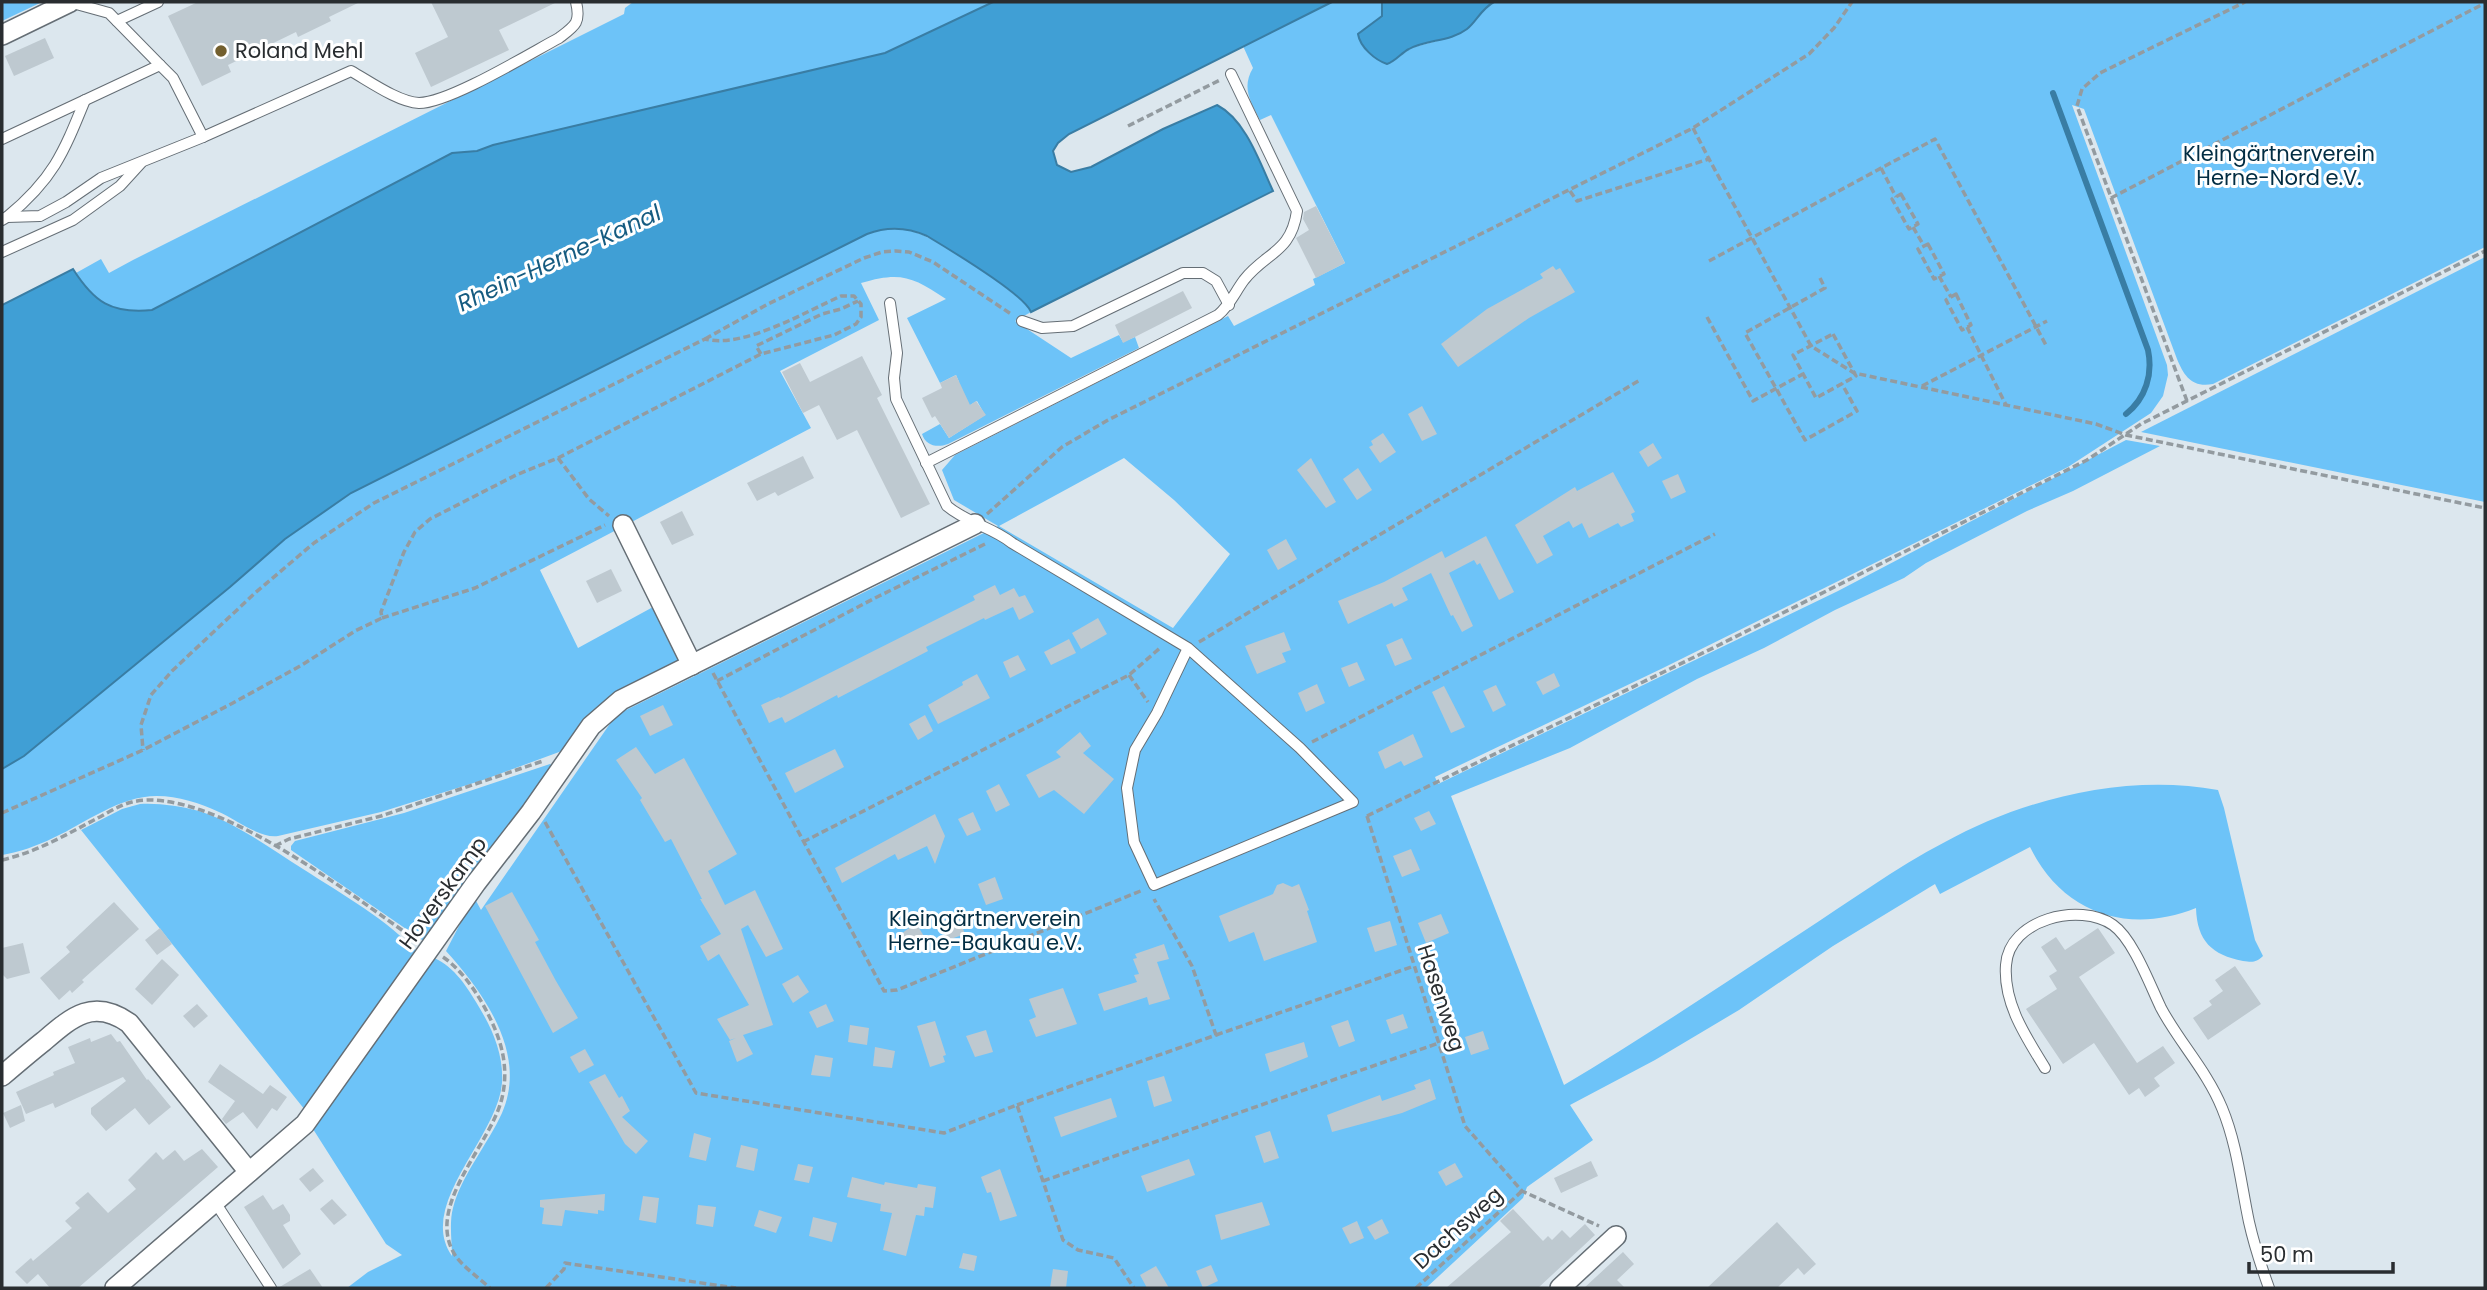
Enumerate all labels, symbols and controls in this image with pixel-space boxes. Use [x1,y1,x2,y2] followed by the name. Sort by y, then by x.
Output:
[235,36,364,65] place label: Roland Mehl
[213,43,229,59] marker: Roland Mehl
[2183,139,2375,192] park label: Kleingärtnerverein Herne-Nord e.V.
[452,197,667,319] water label: Rhein-Herne-Kanal
[392,831,493,955] street label: Hoverskamp
[888,904,1082,957] park label: Kleingärtnerverein Herne-Baukau e.V.
[1411,941,1472,1055] street label: Hasenweg
[1407,1180,1508,1275] street label: Dachsweg
[2249,1230,2392,1274] scale bar
[2260,1240,2314,1269] text: 50 m

